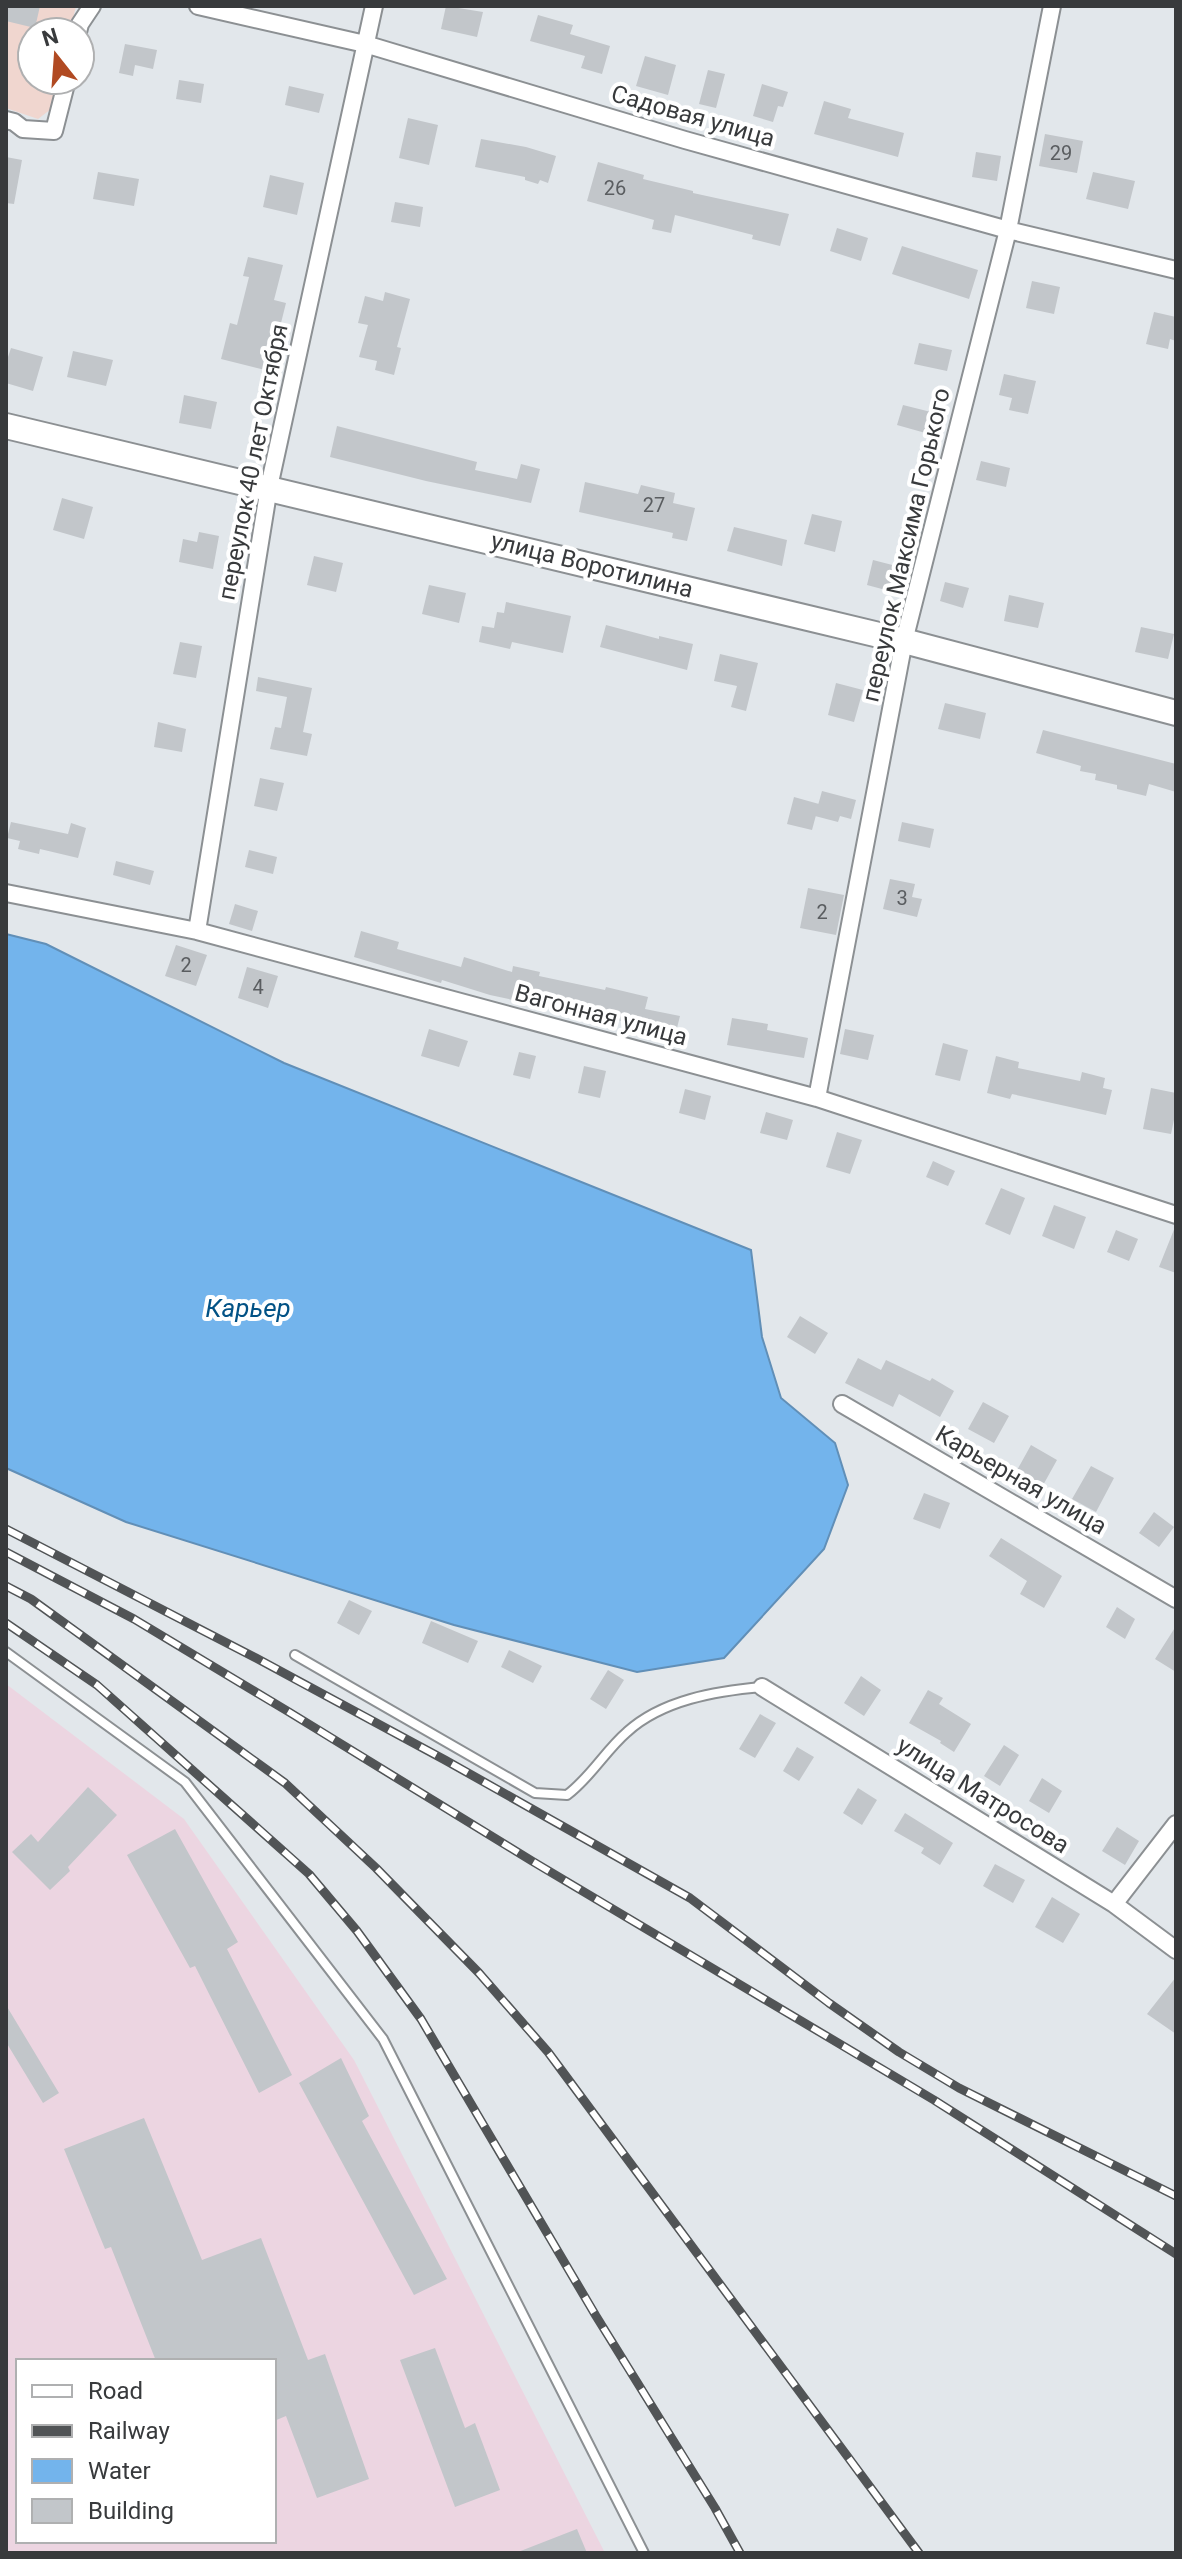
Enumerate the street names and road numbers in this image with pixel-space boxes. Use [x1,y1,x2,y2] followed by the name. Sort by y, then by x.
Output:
[608,79,778,153] street label: Садовая улица
[212,321,294,603] street label: переулок 40 лет Октября
[856,385,956,705] street label: переулок Максима Горького
[488,526,696,604] street label: улица Воротилина
[512,979,690,1051] street label: Вагонная улица
[930,1420,1112,1540] street label: Карьерная улица
[892,1731,1074,1859] street label: улица Матросова

